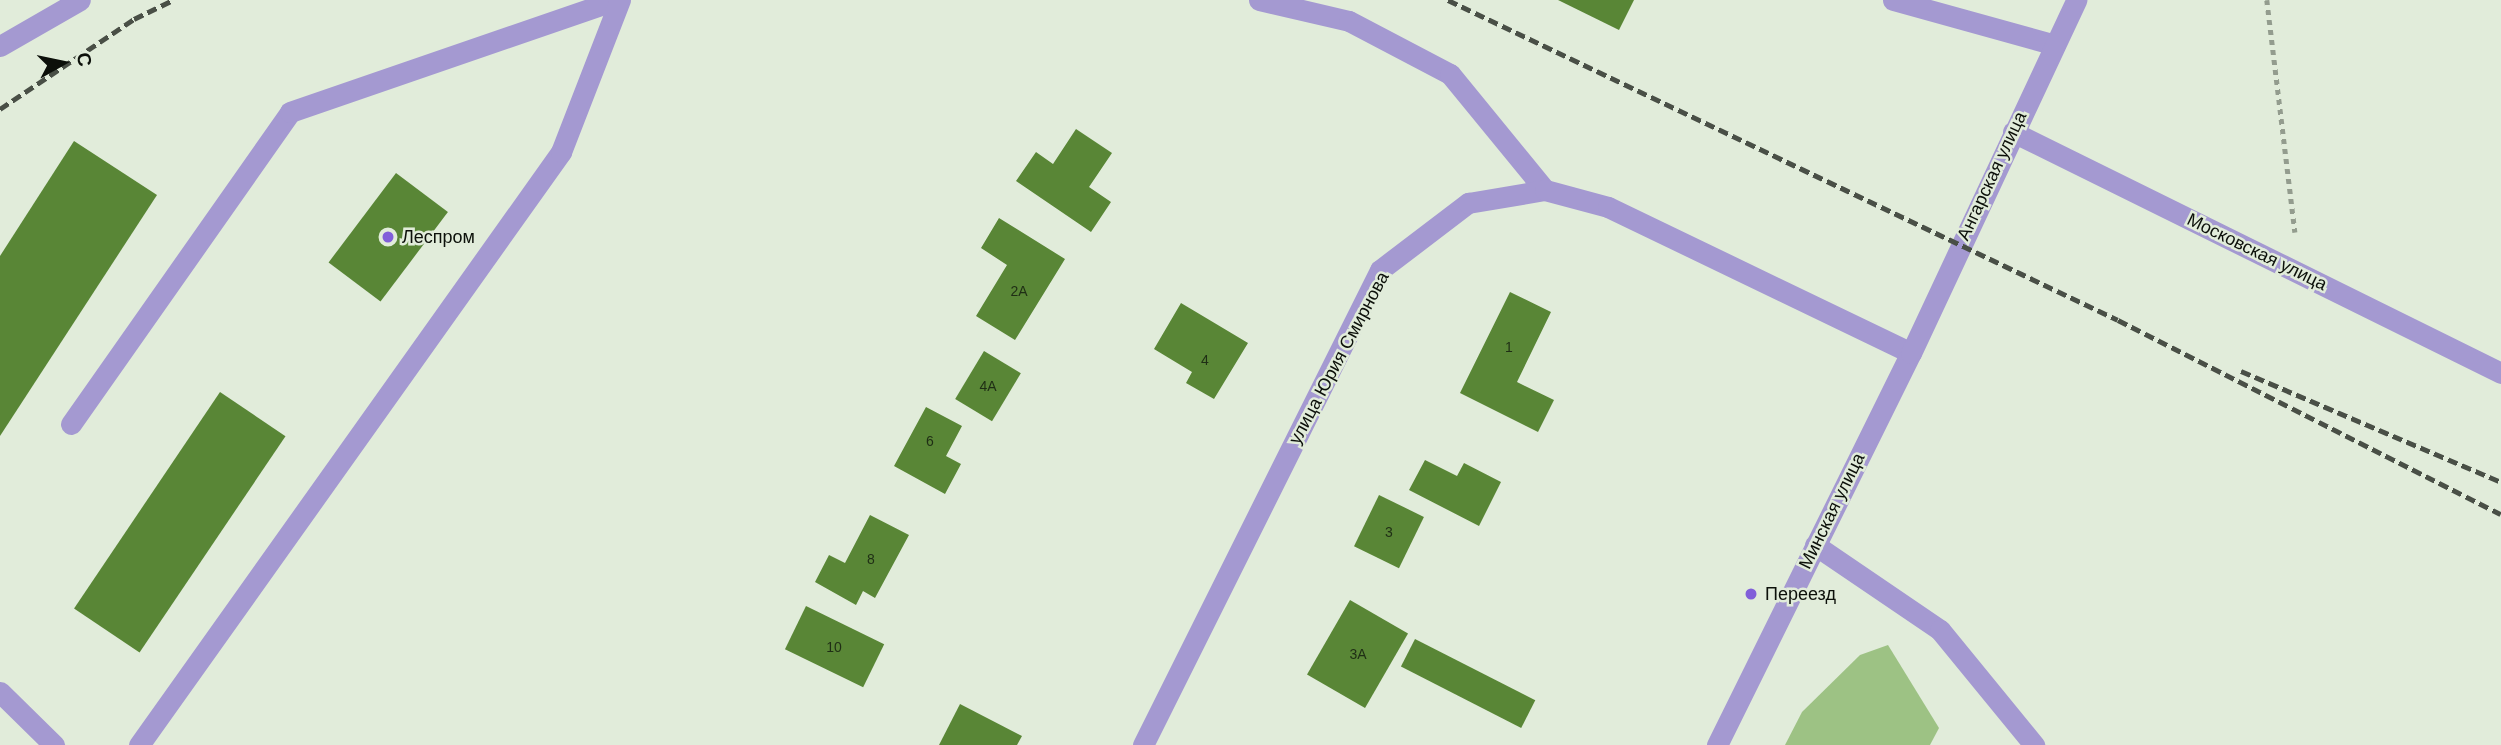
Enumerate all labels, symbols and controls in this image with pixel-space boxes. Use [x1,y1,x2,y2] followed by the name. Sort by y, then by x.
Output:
[28,28,98,98] north arrow
[73,51,96,68] text: С
[1953,108,2031,244] street label: Ангарская улица
[2183,209,2331,295] street label: Московская улица
[402,226,475,248] place label: Леспром
[380,229,396,245] marker: Леспром
[1284,268,1394,448] street label: улица Юрия Смирнова
[1010,283,1028,299] house number: 2А
[1505,339,1513,355] house number: 1
[1201,352,1209,368] house number: 4
[979,378,997,394] house number: 4А
[926,433,934,449] house number: 6
[1795,449,1869,573] street label: Минская улица
[1385,524,1393,540] house number: 3
[867,551,875,567] house number: 8
[1765,583,1836,605] place label: Переезд
[1743,586,1759,602] marker: Переезд
[826,639,842,655] house number: 10
[1349,646,1367,662] house number: 3А

